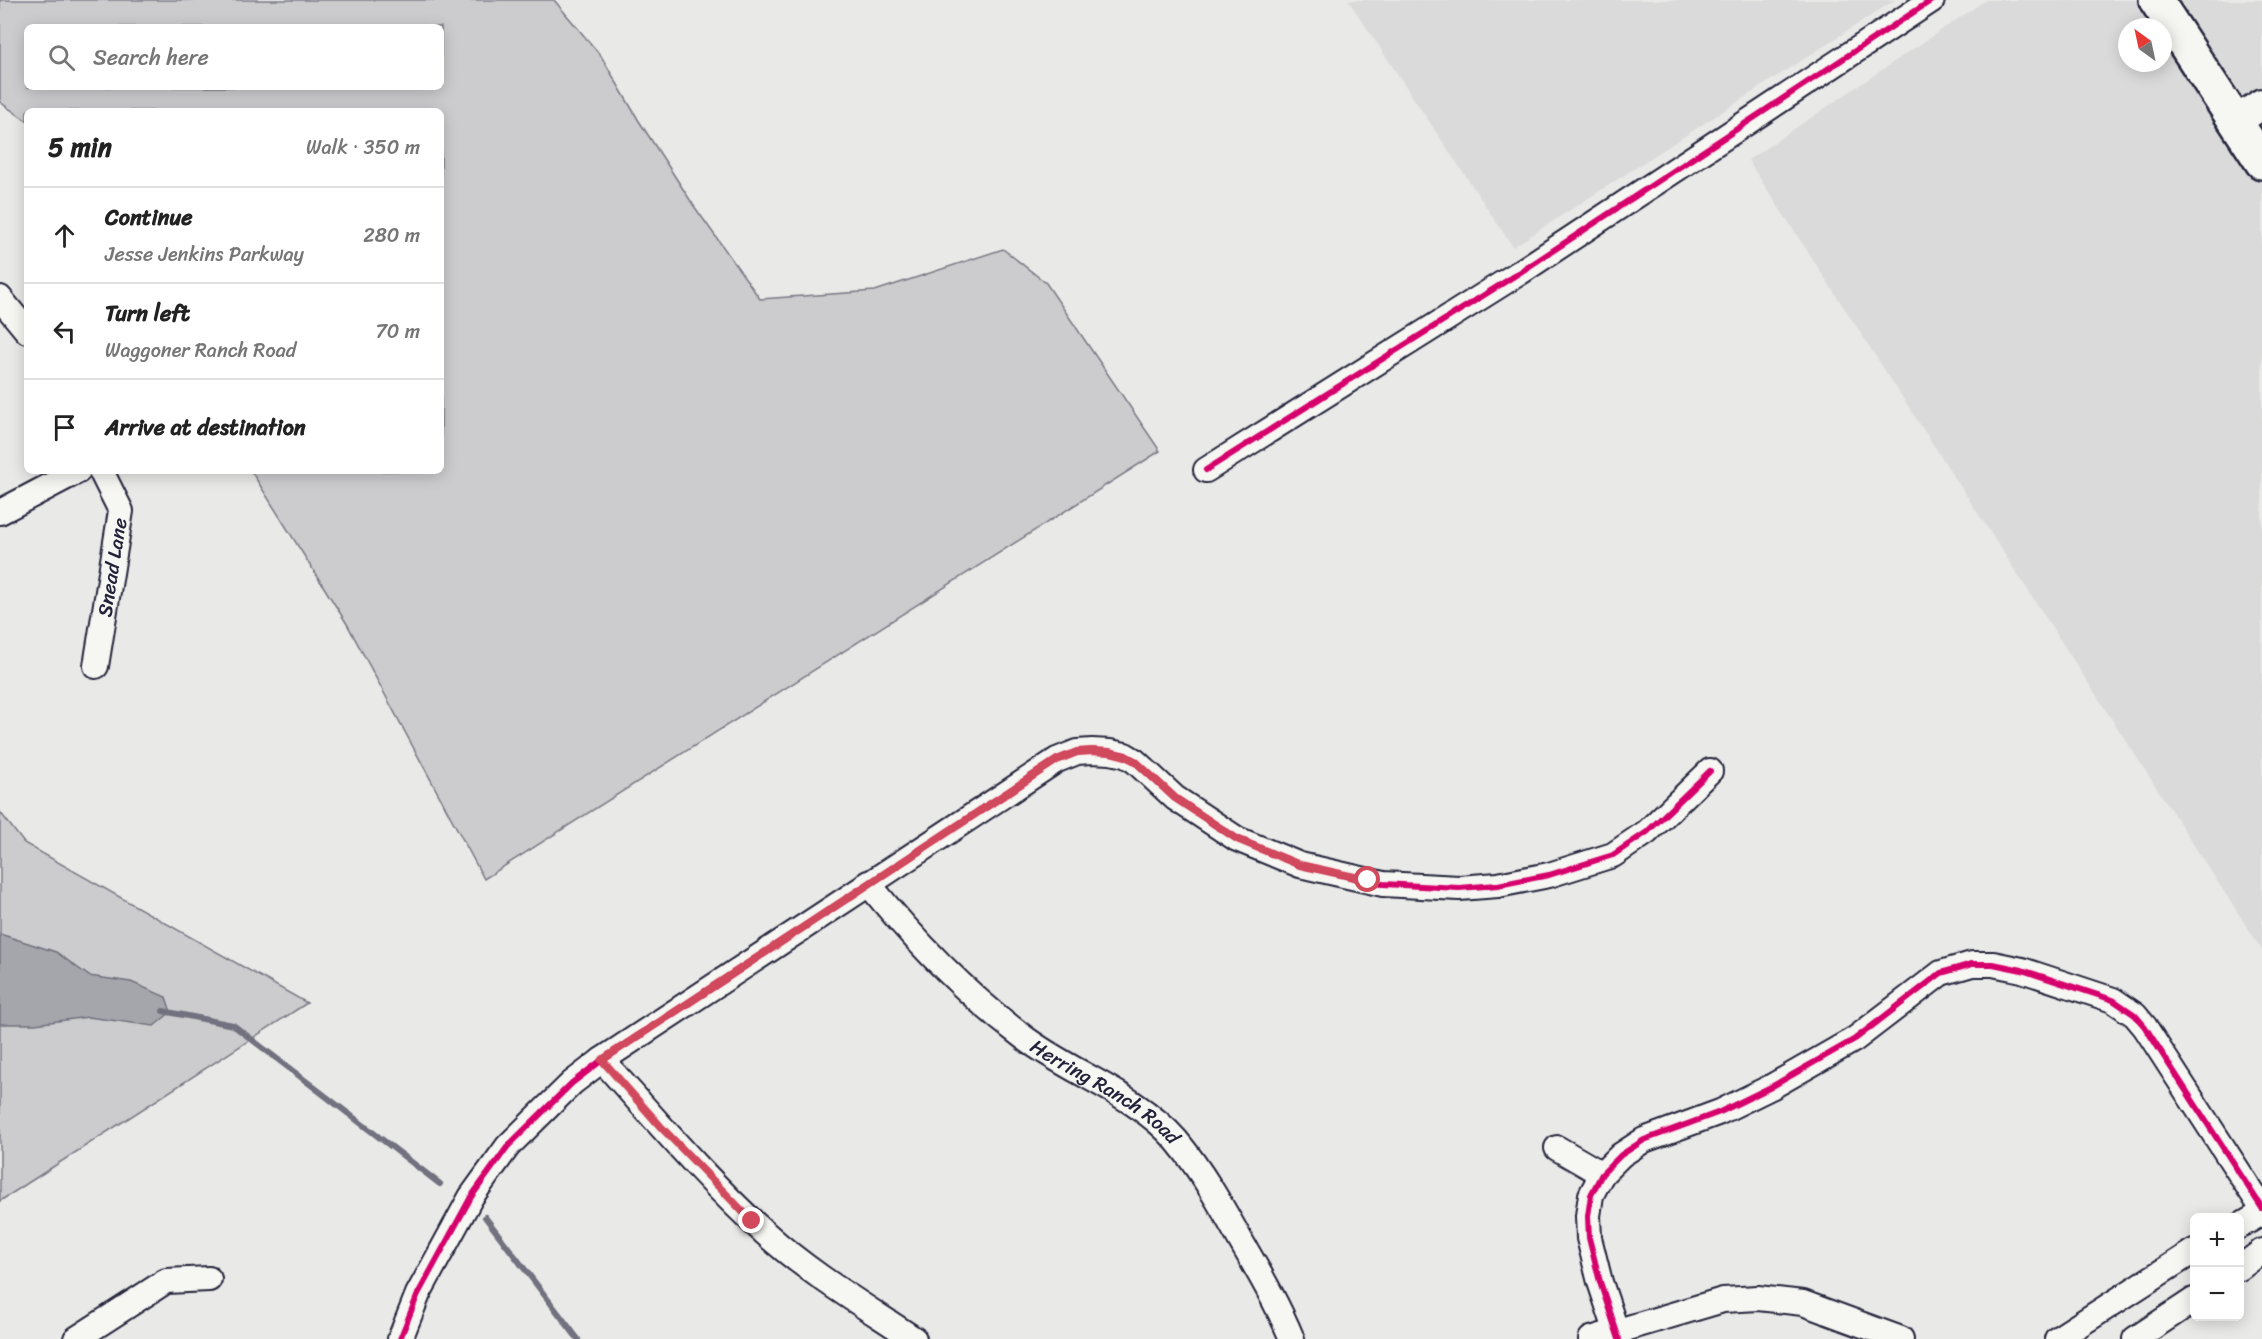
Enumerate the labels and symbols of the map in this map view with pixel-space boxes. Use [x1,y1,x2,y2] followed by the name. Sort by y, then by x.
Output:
[2118,18,2172,72] north arrow
[87,515,138,619] street label: Snead Lane
[1354,866,1380,892] route start
[1023,1030,1190,1154] street label: Herring Ranch Road
[738,1207,764,1233] route end

